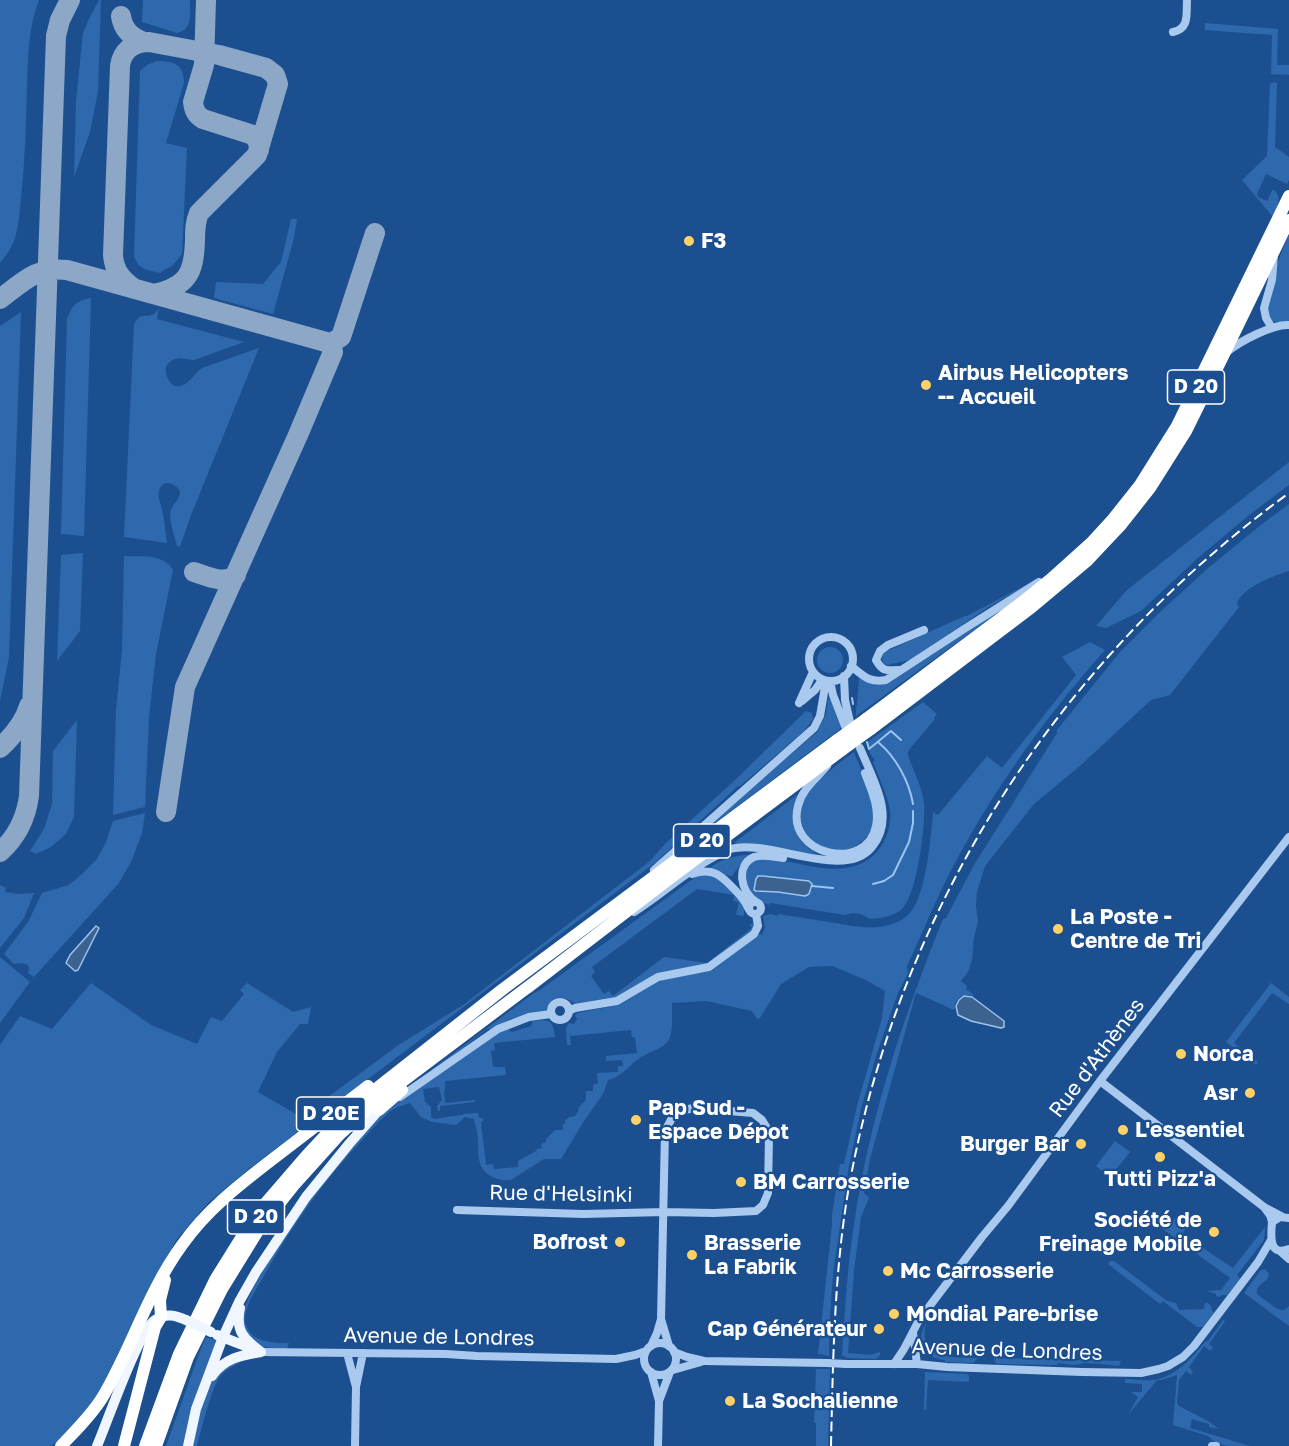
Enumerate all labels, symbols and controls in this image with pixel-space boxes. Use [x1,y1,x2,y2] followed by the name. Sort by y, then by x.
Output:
[701,228,726,254] place label: F3
[682,234,696,248] marker: F3
[938,360,1129,410] place label: Airbus Helicopters -- Accueil
[1168,370,1224,404] road number: D 20
[919,378,933,392] marker: Airbus Helicopters -- Accueil
[674,824,730,858] road number: D 20
[1070,904,1201,954] place label: La Poste - Centre de Tri
[1051,922,1065,936] marker: La Poste - Centre de Tri
[1044,993,1150,1123] street label: Rue d'Athènes
[1193,1041,1254,1067] place label: Norca
[1174,1047,1188,1061] marker: Norca
[1203,1080,1238,1106] place label: Asr
[1243,1086,1257,1100] marker: Asr
[648,1095,789,1145] place label: Pap Sud - Espace Dépot
[296,1097,366,1131] road number: D 20E
[629,1113,643,1127] marker: Pap Sud - Espace Dépot
[1135,1117,1245,1143] place label: L'essentiel
[1116,1123,1130,1137] marker: L'essentiel
[960,1131,1069,1157] place label: Burger Bar
[1074,1137,1088,1151] marker: Burger Bar
[1153,1150,1167,1164] marker: Tutti Pizz'a
[1104,1166,1216,1192] place label: Tutti Pizz'a
[753,1169,910,1195] place label: BM Carrosserie
[734,1175,748,1189] marker: BM Carrosserie
[489,1180,633,1208] street label: Rue d'Helsinki
[228,1200,284,1234] road number: D 20
[1039,1207,1202,1257] place label: Société de Freinage Mobile
[1207,1225,1221,1239] marker: Société de Freinage Mobile
[533,1229,608,1255] place label: Bofrost
[704,1230,801,1280] place label: Brasserie La Fabrik
[613,1235,627,1249] marker: Bofrost
[685,1248,699,1262] marker: Brasserie La Fabrik
[900,1258,1054,1284] place label: Mc Carrosserie
[881,1264,895,1278] marker: Mc Carrosserie
[906,1301,1098,1327] place label: Mondial Pare-brise
[887,1307,901,1321] marker: Mondial Pare-brise
[707,1316,867,1342] place label: Cap Générateur
[872,1322,886,1336] marker: Cap Générateur
[343,1323,535,1351] street label: Avenue de Londres
[911,1334,1103,1366] street label: Avenue de Londres
[742,1388,898,1414] place label: La Sochalienne
[723,1394,737,1408] marker: La Sochalienne

